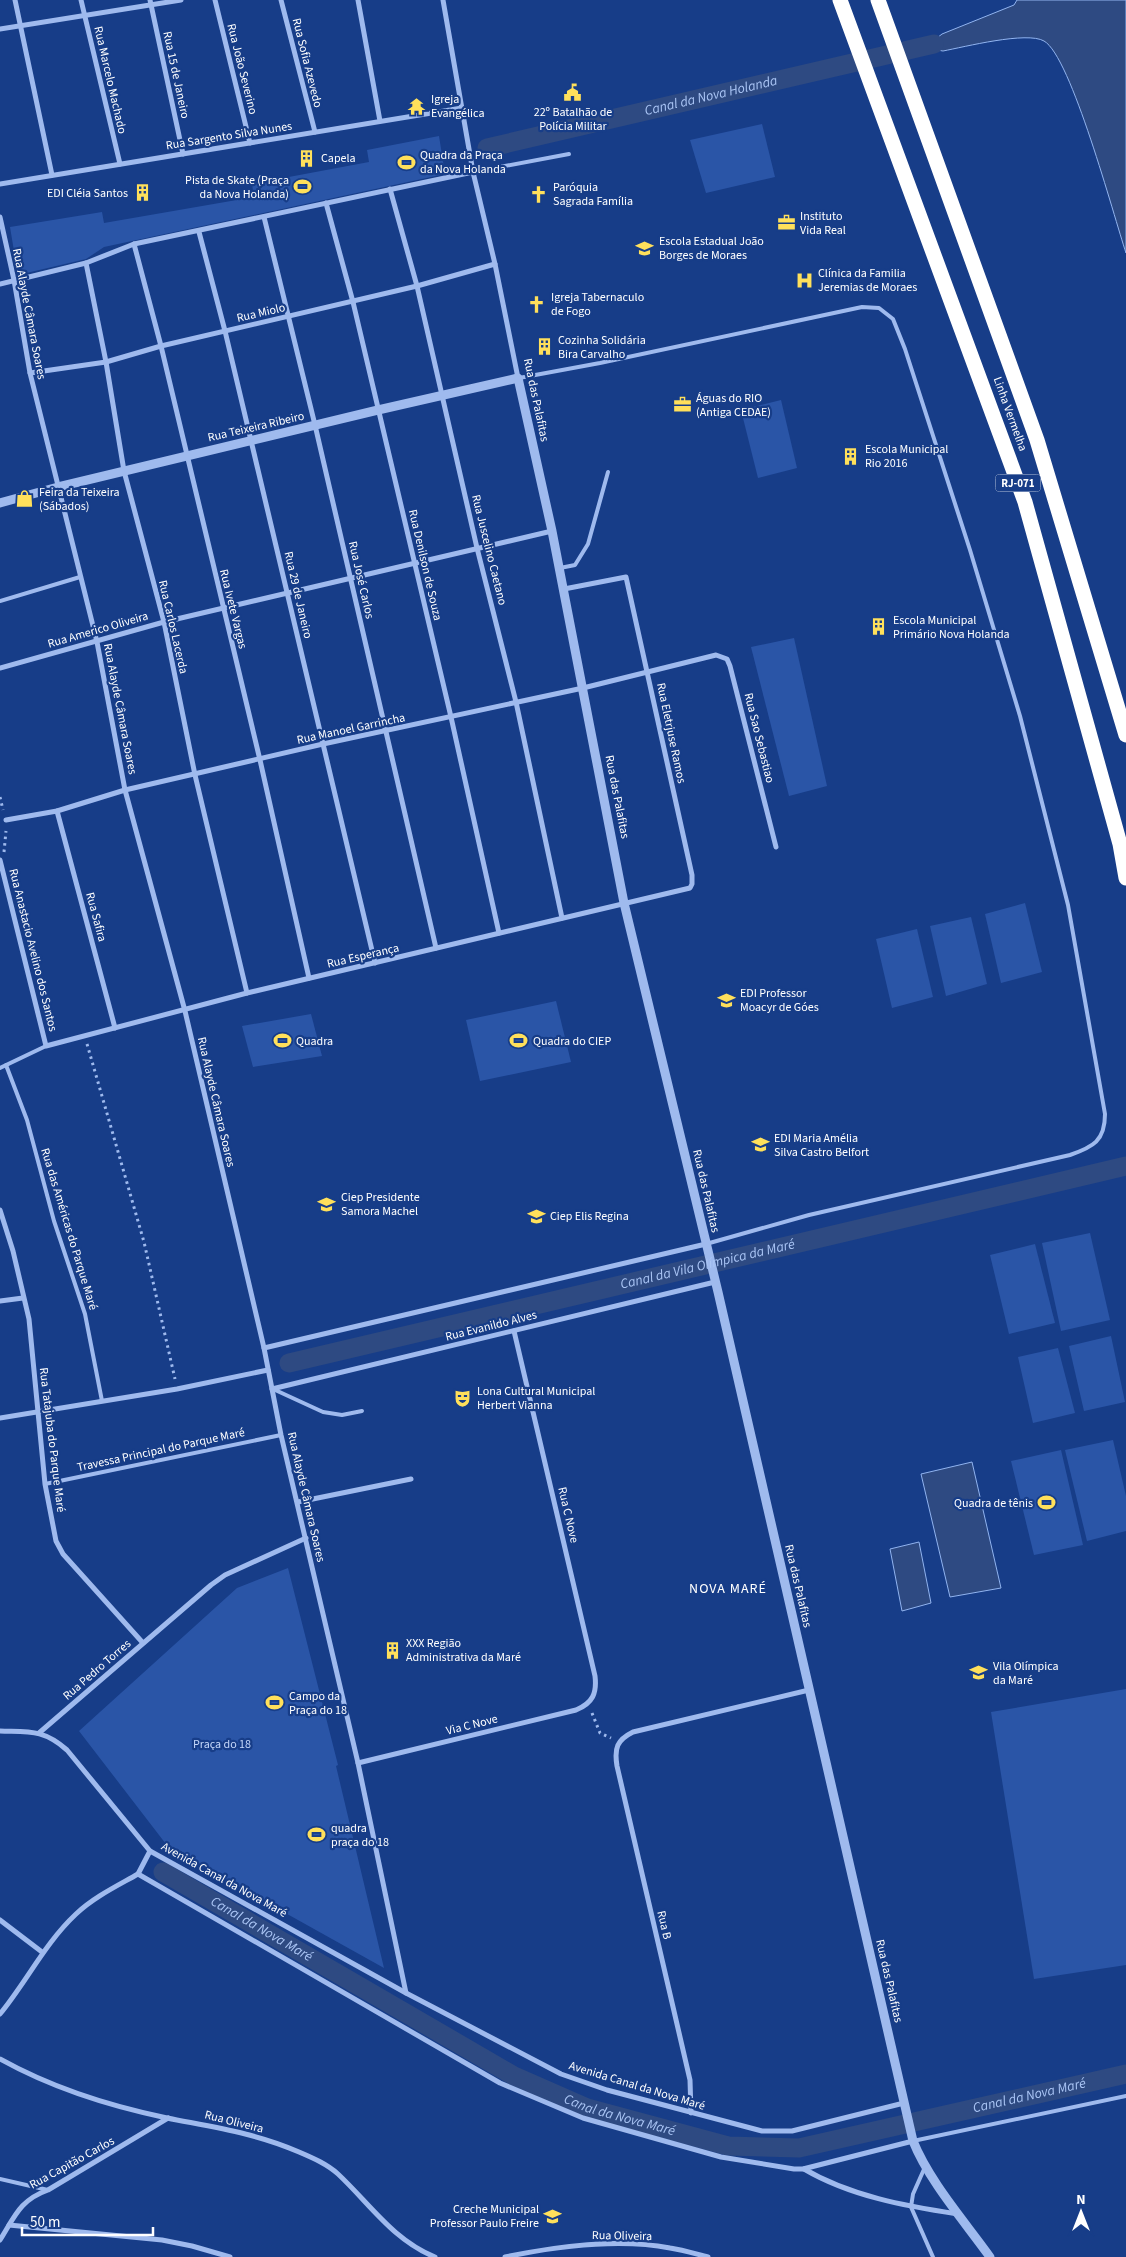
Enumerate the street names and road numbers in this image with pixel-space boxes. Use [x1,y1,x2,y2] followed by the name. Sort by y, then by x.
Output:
[288,16,326,110] street label: Rua Sofia Azevedo
[223,22,261,116] street label: Rua João Severino
[89,25,131,135] street label: Rua Marcelo Machado
[158,30,194,120] street label: Rua 15 de Janeiro
[165,118,293,154] street label: Rua Sargento Silva Nunes
[8,247,50,381] street label: Rua Alayde Câmara Soares
[235,299,287,327] street label: Rua Miolo
[519,357,553,443] street label: Rua das Palafitas
[989,374,1031,454] street label: Linha Vermelha
[206,408,306,446] street label: Rua Teixeira Ribeiro
[996,474,1040,492] road number: RJ-071
[467,493,511,607] street label: Rua Juscelino Caetano
[404,508,446,622] street label: Rua Denilson de Souza
[344,540,378,620] street label: Rua José Carlos
[280,550,316,640] street label: Rua 29 de Janeiro
[215,567,251,651] street label: Rua Ivete Vargas
[154,578,192,676] street label: Rua Carlos Lacerda
[46,608,150,652] street label: Rua Americo Oliveira
[99,642,141,776] street label: Rua Alayde Câmara Soares
[652,681,690,785] street label: Rua Eletrjuse Ramos
[740,691,778,785] street label: Rua Sao Sebastiao
[295,709,407,749] street label: Rua Manoel Garrincha
[601,754,633,840] street label: Rua das Palafitas
[5,867,61,1033] street label: Rua Anastacio Avelino dos Santos
[81,890,111,944] street label: Rua Safira
[325,939,401,973] street label: Rua Esperança
[193,1035,239,1169] street label: Rua Alayde Câmara Soares
[36,1146,102,1312] street label: Rua das Américas do Parque Maré
[688,1148,724,1234] street label: Rua das Palafitas
[443,1306,539,1346] street label: Rua Evanildo Alves
[35,1367,69,1513] street label: Rua Tatajuba do Parque Maré
[76,1424,246,1476] street label: Travessa Principal do Parque Maré
[283,1430,329,1564] street label: Rua Alayde Câmara Soares
[553,1485,583,1545] street label: Rua C Nove
[780,1543,816,1629] street label: Rua das Palafitas
[59,1636,135,1704] street label: Rua Pedro Torres
[444,1710,500,1740] street label: Via C Nove
[158,1838,290,1922] street label: Avenida Canal da Nova Maré
[652,1909,676,1941] street label: Rua B
[871,1938,907,2024] street label: Rua das Palafitas
[567,2058,707,2114] street label: Avenida Canal da Nova Maré
[203,2106,265,2138] street label: Rua Oliveira
[26,2133,118,2193] street label: Rua Capitão Carlos
[592,2227,652,2245] street label: Rua Oliveira

